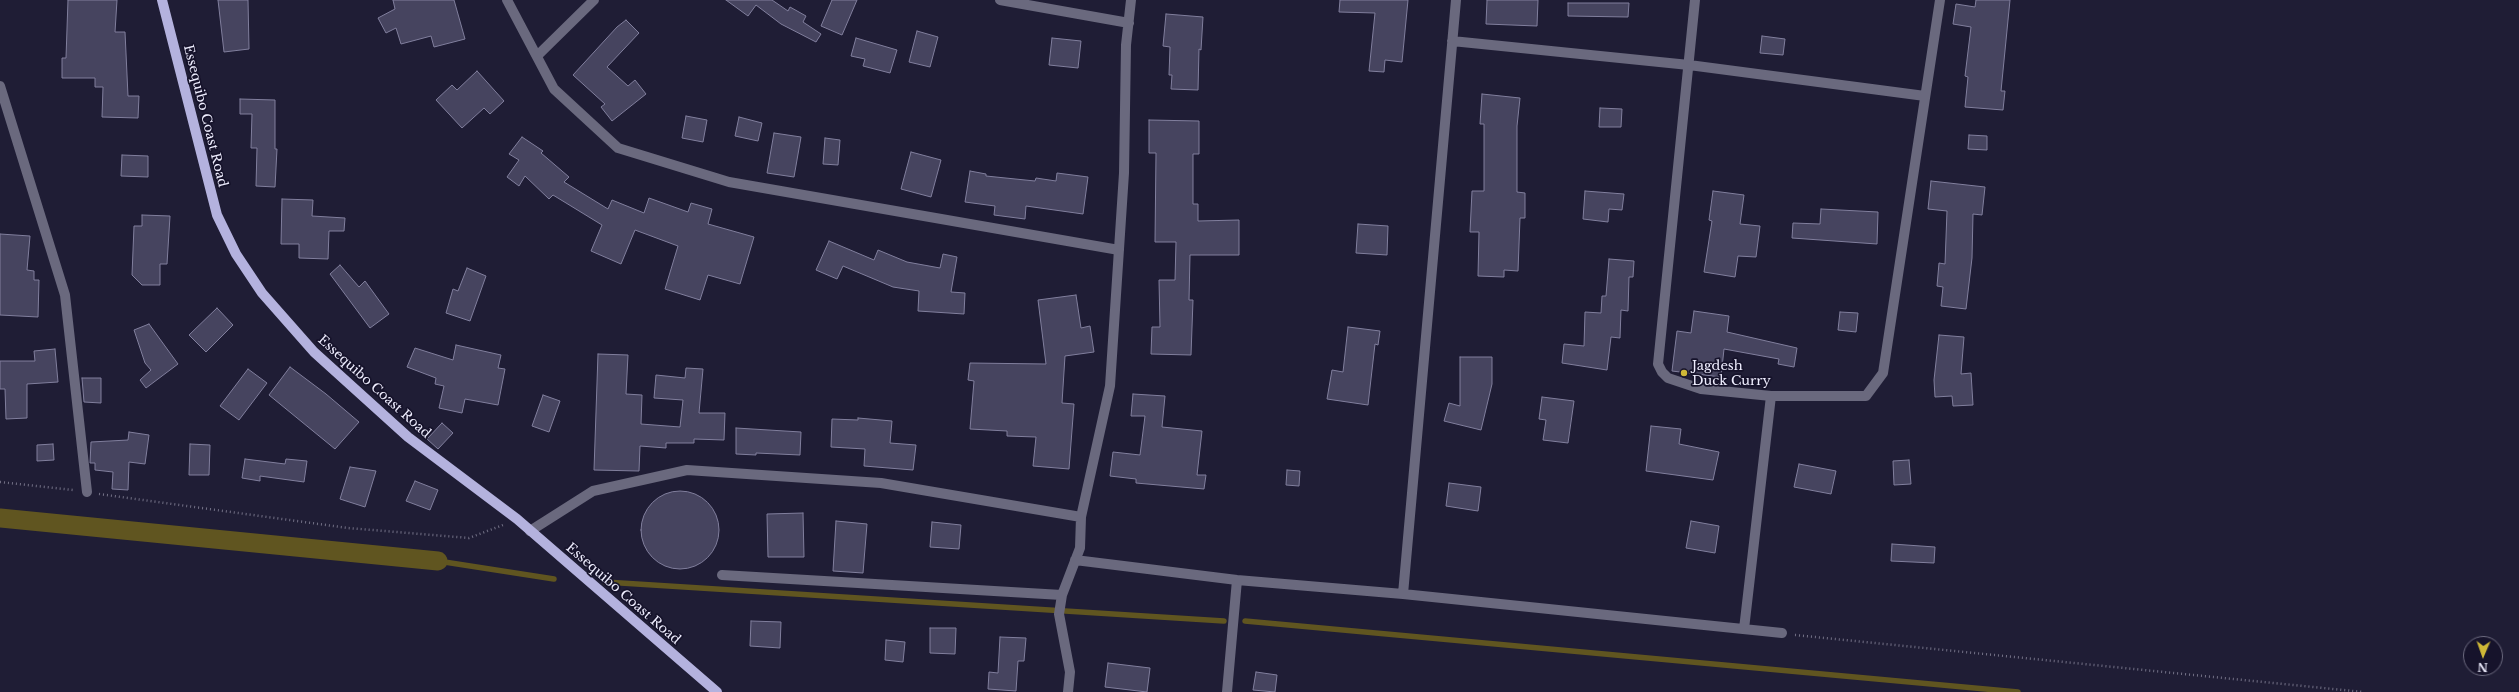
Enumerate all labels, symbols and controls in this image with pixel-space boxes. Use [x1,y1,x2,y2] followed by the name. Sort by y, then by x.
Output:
[180,43,230,189] street label: Essequibo Coast Road
[314,332,434,442] street label: Essequibo Coast Road
[1692,358,1771,389] place label: Jagdesh Duck Curry
[1679,368,1689,378] marker: Jagdesh Duck Curry
[563,540,683,648] street label: Essequibo Coast Road
[2463,636,2503,676] north arrow
[2477,660,2488,674] text: N

